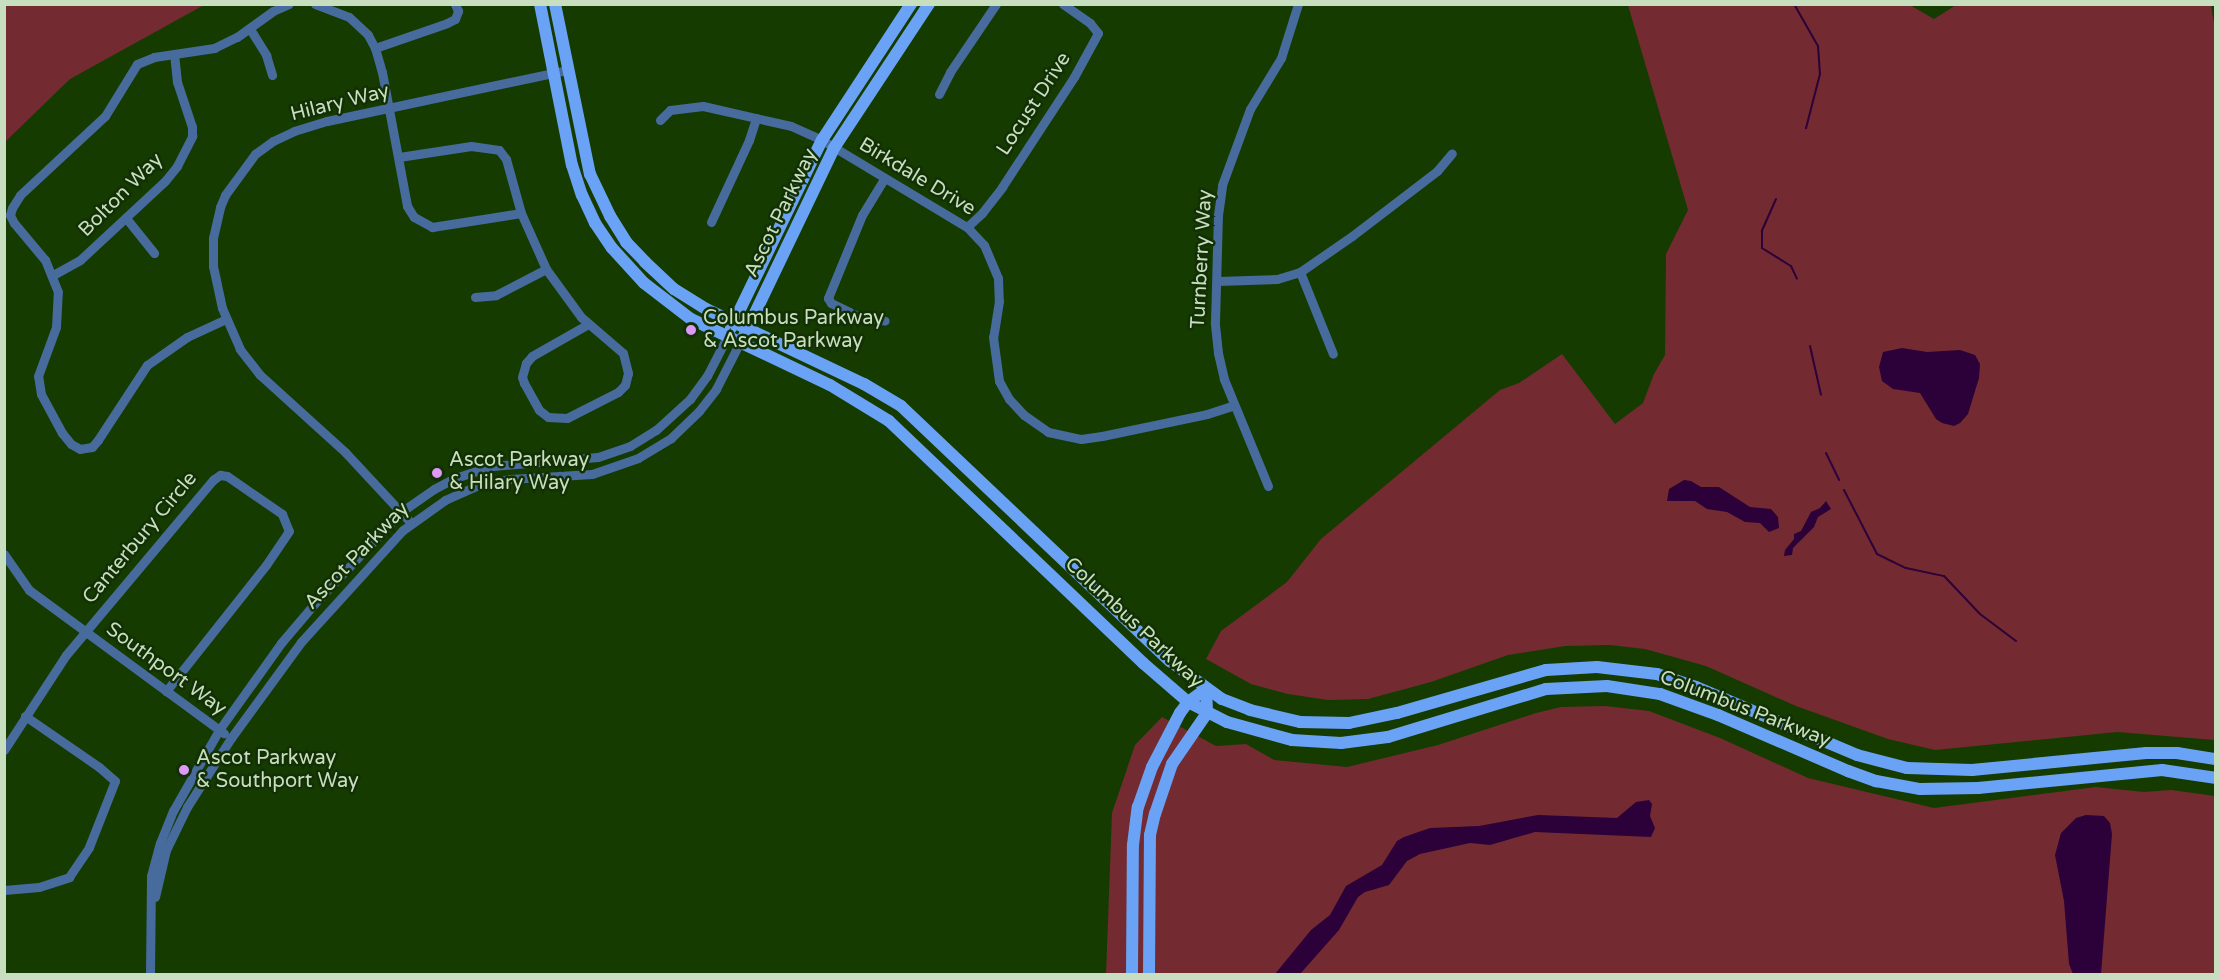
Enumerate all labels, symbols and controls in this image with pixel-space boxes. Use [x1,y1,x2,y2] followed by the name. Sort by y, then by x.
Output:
[992,48,1076,160] street label: Locust Drive
[288,79,392,127] street label: Hilary Way
[854,133,980,221] street label: Birkdale Drive
[739,145,823,281] street label: Ascot Parkway
[74,148,168,242] street label: Bolton Way
[1186,189,1218,329] street label: Turnberry Way
[703,306,884,353] place label: Columbus Parkway & Ascot Parkway
[684,323,698,337] marker: Columbus Parkway & Ascot Parkway
[449,449,589,496] place label: Ascot Parkway & Hilary Way
[430,466,444,480] marker: Ascot Parkway & Hilary Way
[78,467,202,609] street label: Canterbury Circle
[300,497,414,615] street label: Ascot Parkway
[1060,552,1208,694] street label: Columbus Parkway
[101,617,231,721] street label: Southport Way
[1656,665,1834,753] street label: Columbus Parkway
[196,746,359,793] place label: Ascot Parkway & Southport Way
[177,763,191,777] marker: Ascot Parkway & Southport Way

